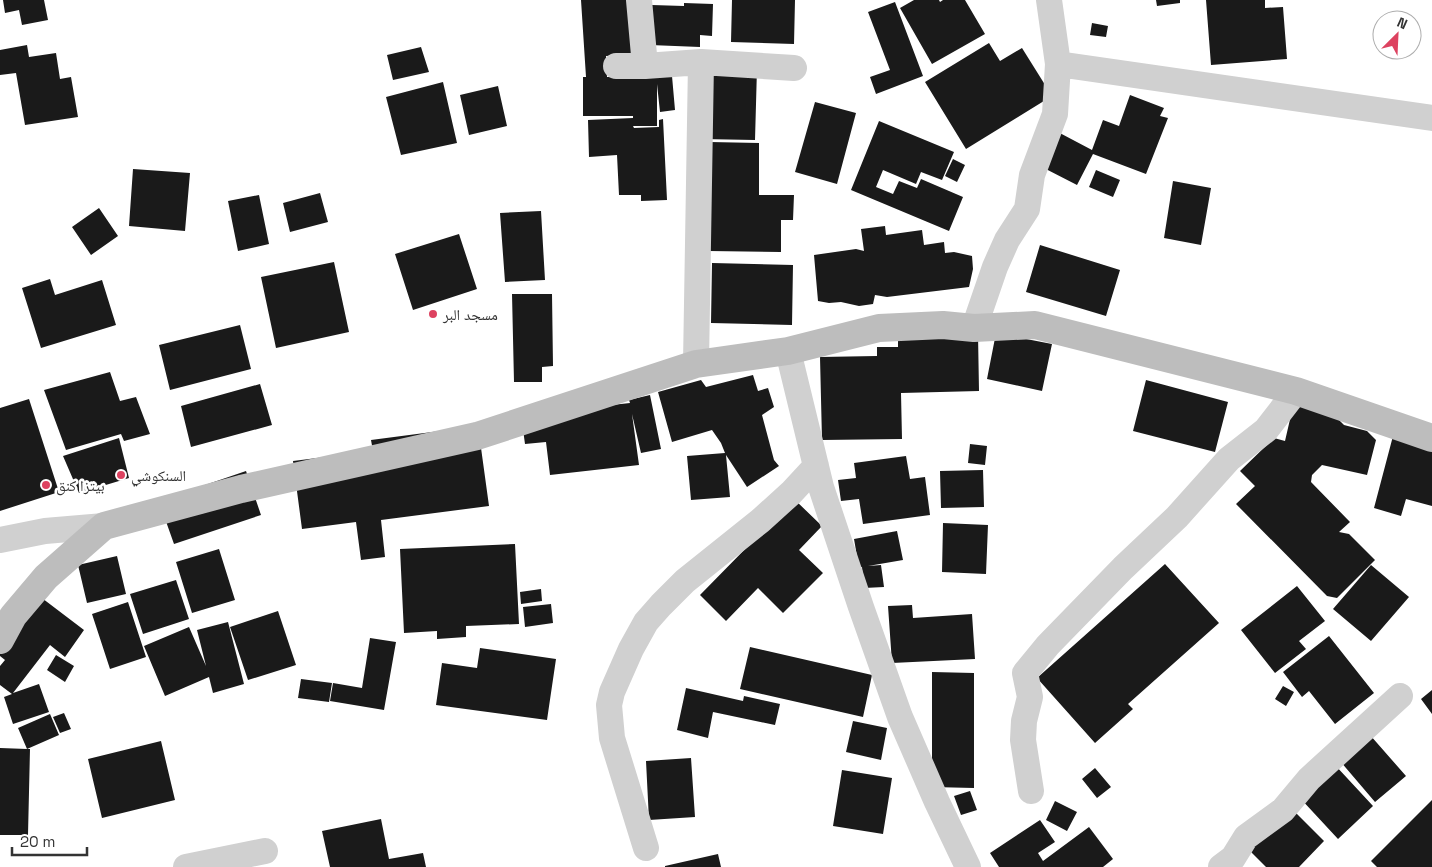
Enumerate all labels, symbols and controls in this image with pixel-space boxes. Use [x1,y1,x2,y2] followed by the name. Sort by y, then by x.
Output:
[1372,10,1422,60] north arrow
[1394,13,1410,33] text: N
[442,305,498,324] place label: مسجد البر
[427,308,439,320] marker: مسجد البر
[131,466,186,487] place label: السنكوشي
[115,469,127,481] marker: السنكوشي
[56,476,105,496] place label: بيتزا كنق
[40,479,52,491] marker: بيتزا كنق
[12,824,88,856] scale bar
[20,832,55,851] text: 20 m

